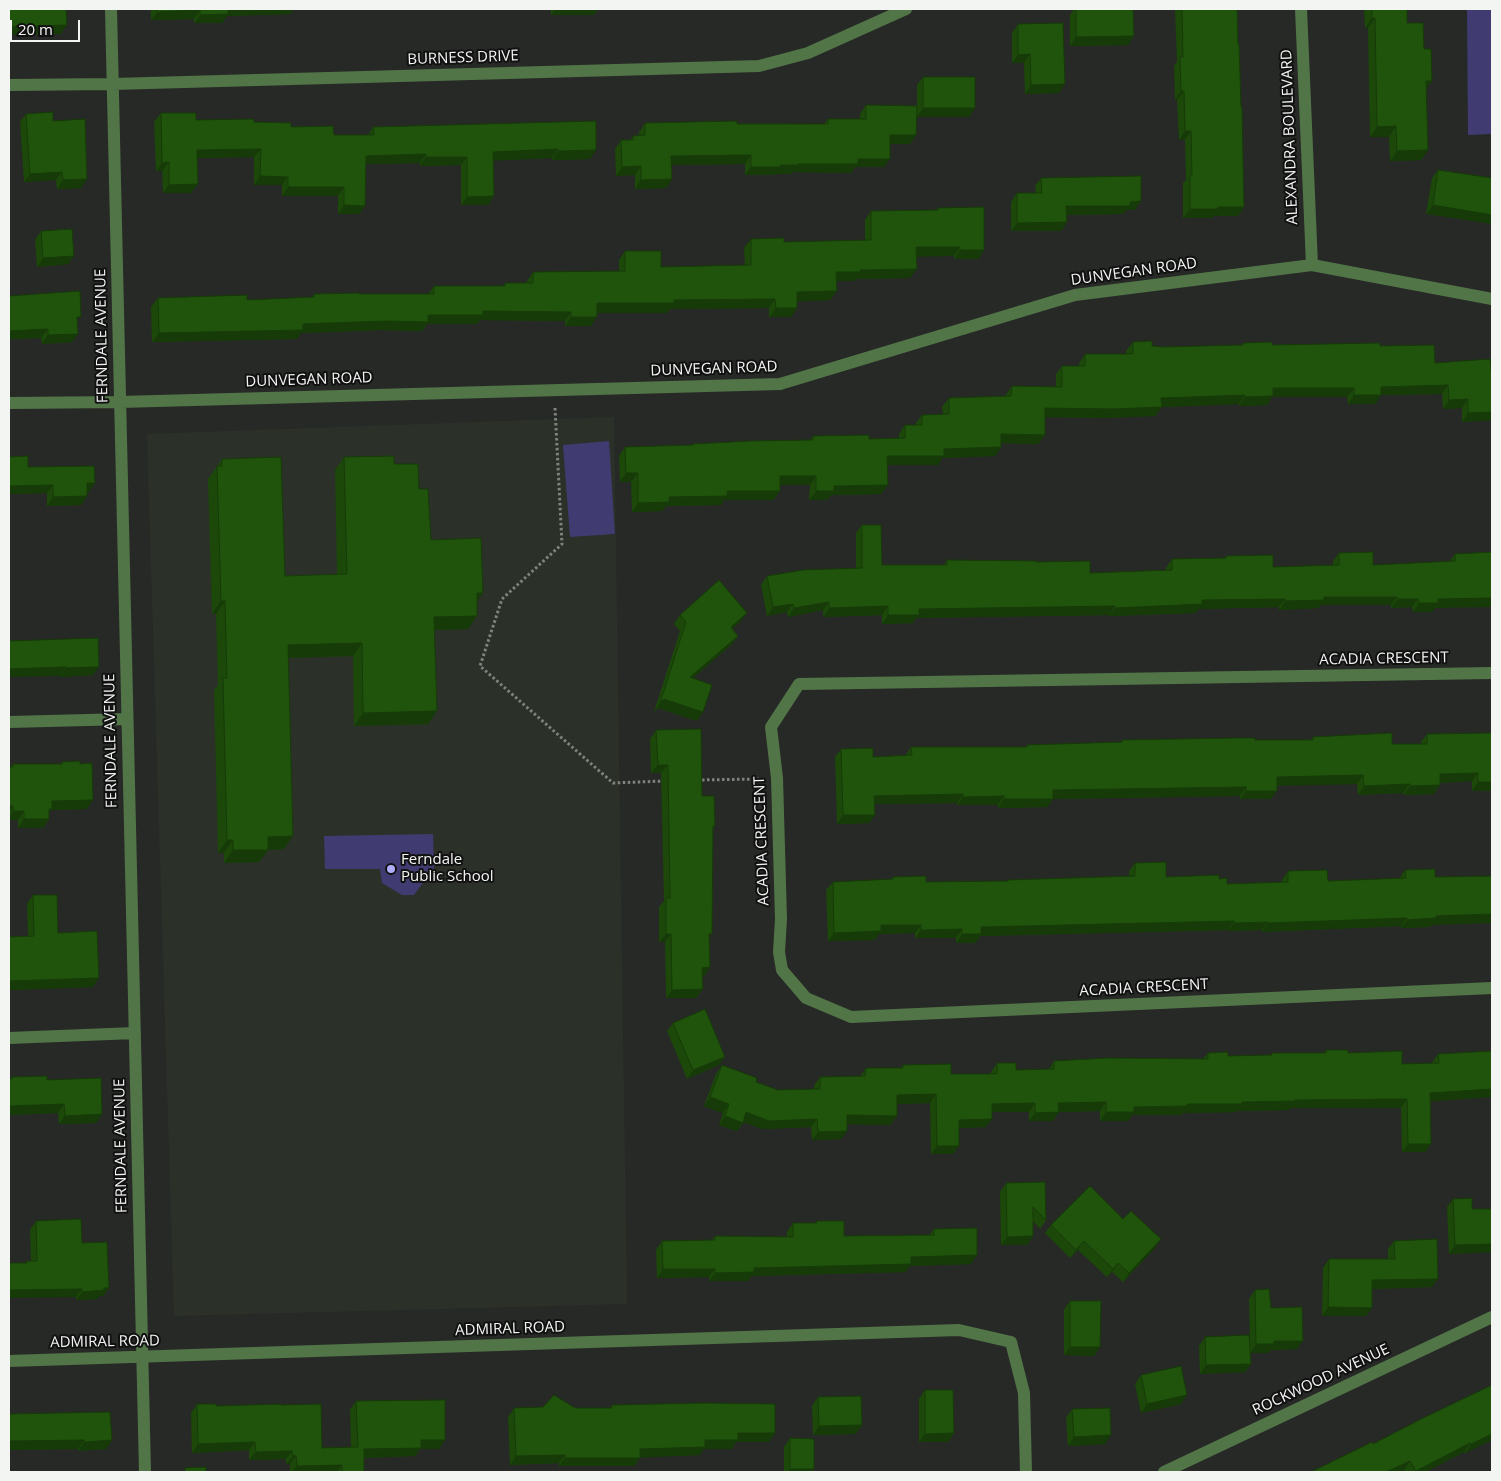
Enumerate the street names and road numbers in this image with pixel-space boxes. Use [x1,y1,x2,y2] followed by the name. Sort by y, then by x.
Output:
[407,47,519,69] street label: BURNESS DRIVE
[1278,49,1302,225] street label: ALEXANDRA BOULEVARD
[1070,254,1198,290] street label: DUNVEGAN ROAD
[92,269,112,403] street label: FERNDALE AVENUE
[650,358,778,380] street label: DUNVEGAN ROAD
[245,369,373,391] street label: DUNVEGAN ROAD
[1319,649,1449,669] street label: ACADIA CRESCENT
[101,674,121,808] street label: FERNDALE AVENUE
[751,776,773,906] street label: ACADIA CRESCENT
[1079,976,1209,1000] street label: ACADIA CRESCENT
[111,1079,131,1213] street label: FERNDALE AVENUE
[455,1318,565,1340] street label: ADMIRAL ROAD
[50,1332,160,1352] street label: ADMIRAL ROAD
[1250,1340,1392,1420] street label: ROCKWOOD AVENUE

